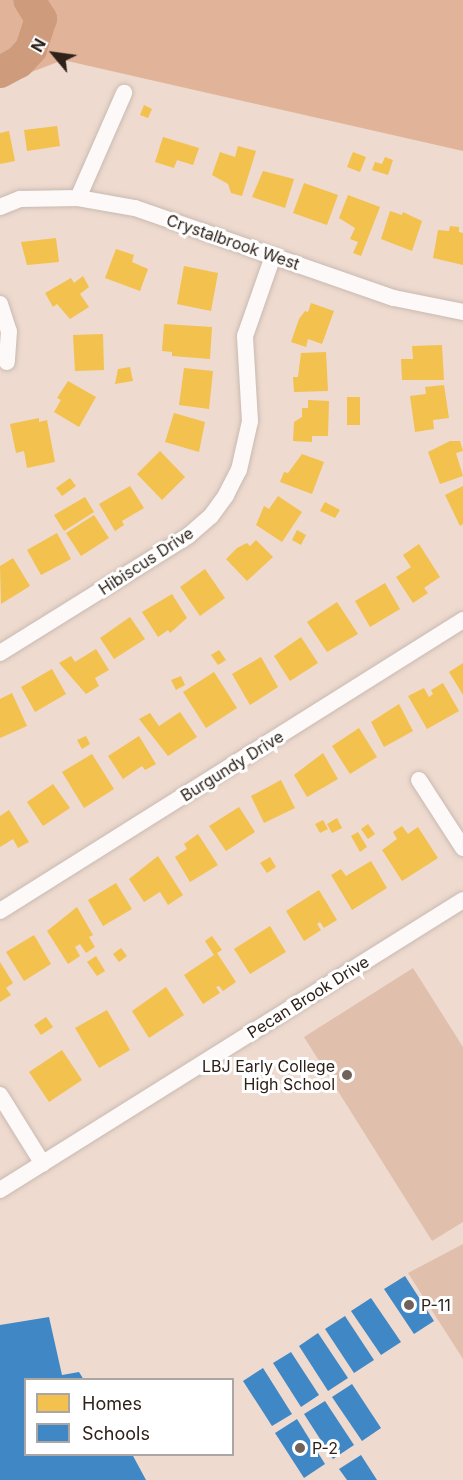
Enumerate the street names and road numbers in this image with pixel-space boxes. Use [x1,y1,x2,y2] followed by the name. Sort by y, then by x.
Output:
[164,210,302,274] street label: Crystalbrook West
[95,523,197,599] street label: Hibiscus Drive
[177,727,287,805] street label: Burgundy Drive
[244,952,372,1042] street label: Pecan Brook Drive

